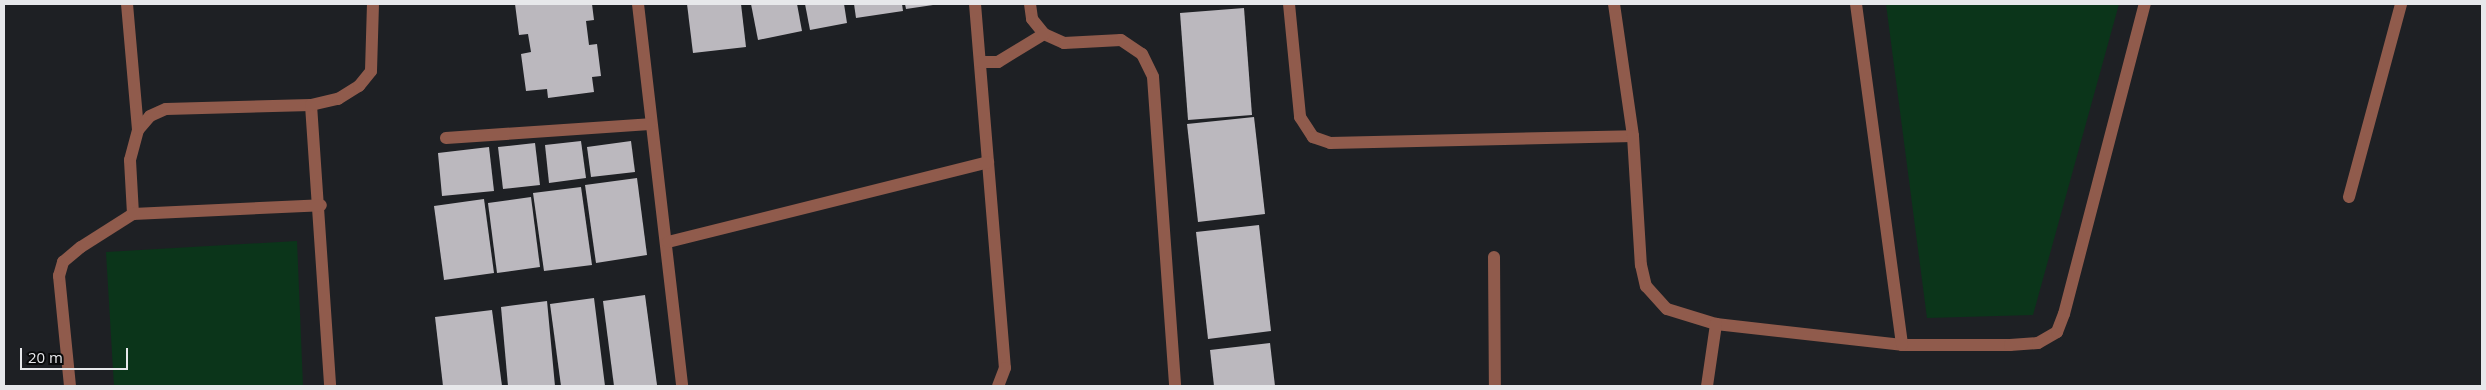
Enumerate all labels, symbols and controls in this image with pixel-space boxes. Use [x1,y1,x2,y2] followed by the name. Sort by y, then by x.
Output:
[22,338,130,370] scale bar
[28,347,63,367] text: 20 m

